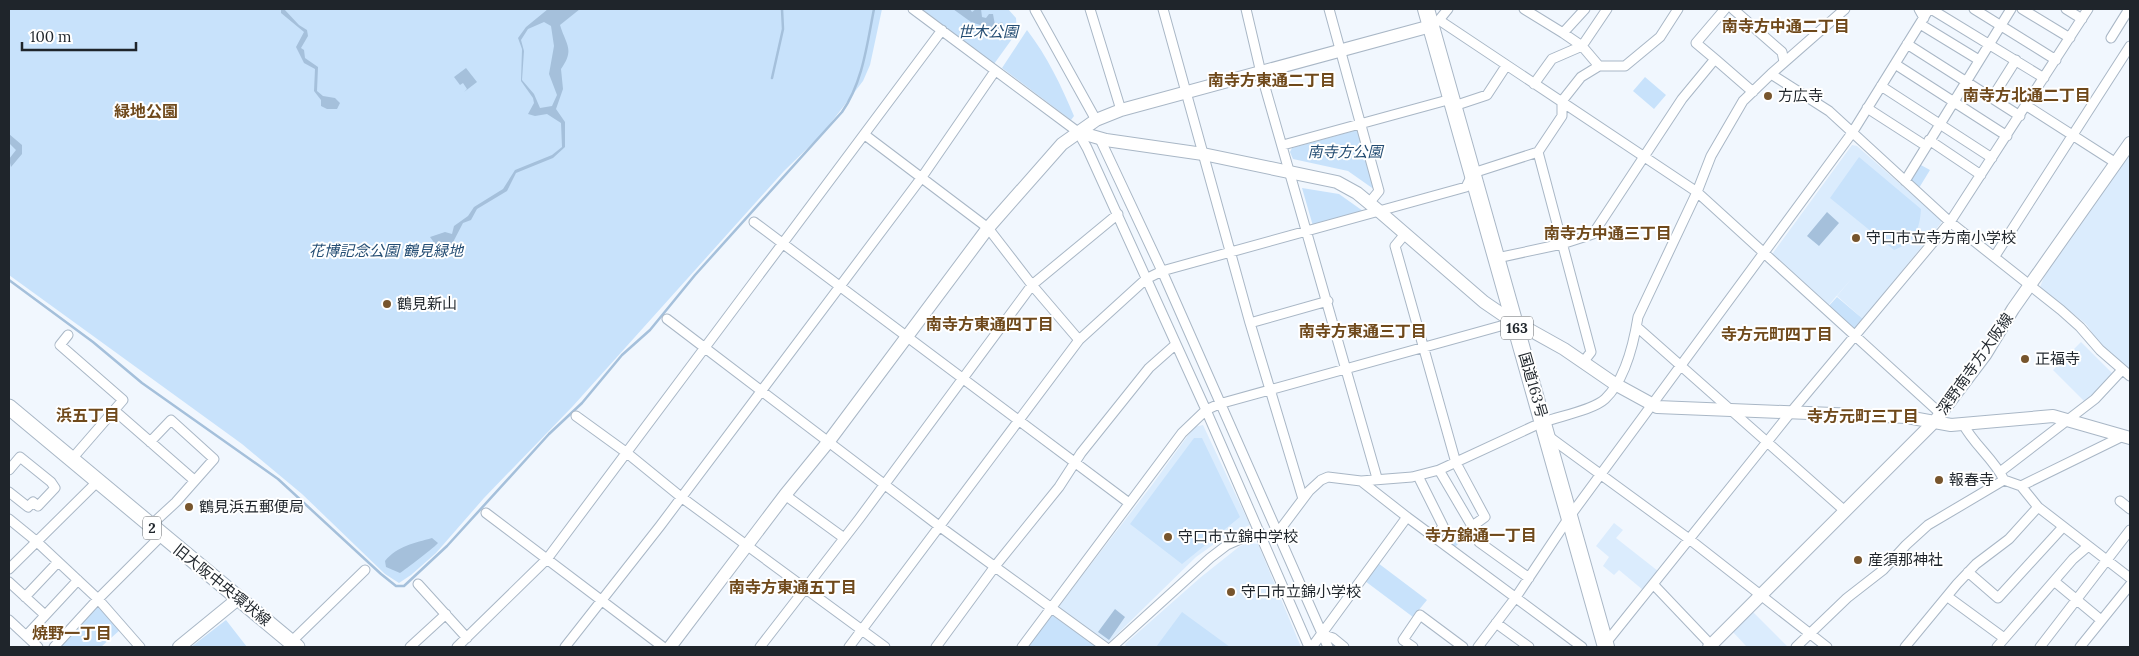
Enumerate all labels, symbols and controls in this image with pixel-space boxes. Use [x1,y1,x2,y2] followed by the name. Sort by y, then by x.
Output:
[1722,16,1850,36] district label: 南寺方中通二丁目
[22,20,136,52] scale bar
[958,22,1020,41] park label: 世木公園
[30,27,71,46] text: 100 m
[1208,70,1336,90] district label: 南寺方東通二丁目
[1963,85,2091,105] district label: 南寺方北通二丁目
[1778,86,1823,105] place label: 方広寺
[1762,90,1774,102] marker: 方広寺
[114,101,178,121] district label: 緑地公園
[1307,142,1384,161] park label: 南寺方公園
[1544,223,1672,243] district label: 南寺方中通三丁目
[1866,228,2016,247] place label: 守口市立寺方南小学校
[1850,232,1862,244] marker: 守口市立寺方南小学校
[309,241,465,260] park label: 花博記念公園 鶴見緑地
[397,294,457,313] place label: 鶴見新山
[381,298,393,310] marker: 鶴見新山
[1932,309,2017,418] street label: 深野南寺方大阪線
[926,314,1054,334] district label: 南寺方東通四丁目
[1501,316,1533,339] road number: 163
[1299,321,1427,341] district label: 南寺方東通三丁目
[1721,324,1833,344] district label: 寺方元町四丁目
[2035,349,2080,368] place label: 正福寺
[1515,350,1552,420] street label: 国道163号
[2019,353,2031,365] marker: 正福寺
[56,405,120,425] district label: 浜五丁目
[1807,406,1919,426] district label: 寺方元町三丁目
[1949,470,1994,489] place label: 報春寺
[1933,474,1945,486] marker: 報春寺
[199,497,304,516] place label: 鶴見浜五郵便局
[183,501,195,513] marker: 鶴見浜五郵便局
[143,516,161,540] road number: 2
[1425,525,1537,545] district label: 寺方錦通一丁目
[1178,527,1298,546] place label: 守口市立錦中学校
[1162,531,1174,543] marker: 守口市立錦中学校
[170,539,275,630] street label: 旧大阪中央環状線
[1868,550,1943,569] place label: 産須那神社
[1852,554,1864,566] marker: 産須那神社
[729,577,857,597] district label: 南寺方東通五丁目
[1241,582,1361,601] place label: 守口市立錦小学校
[1225,586,1237,598] marker: 守口市立錦小学校
[32,623,112,643] district label: 焼野一丁目

